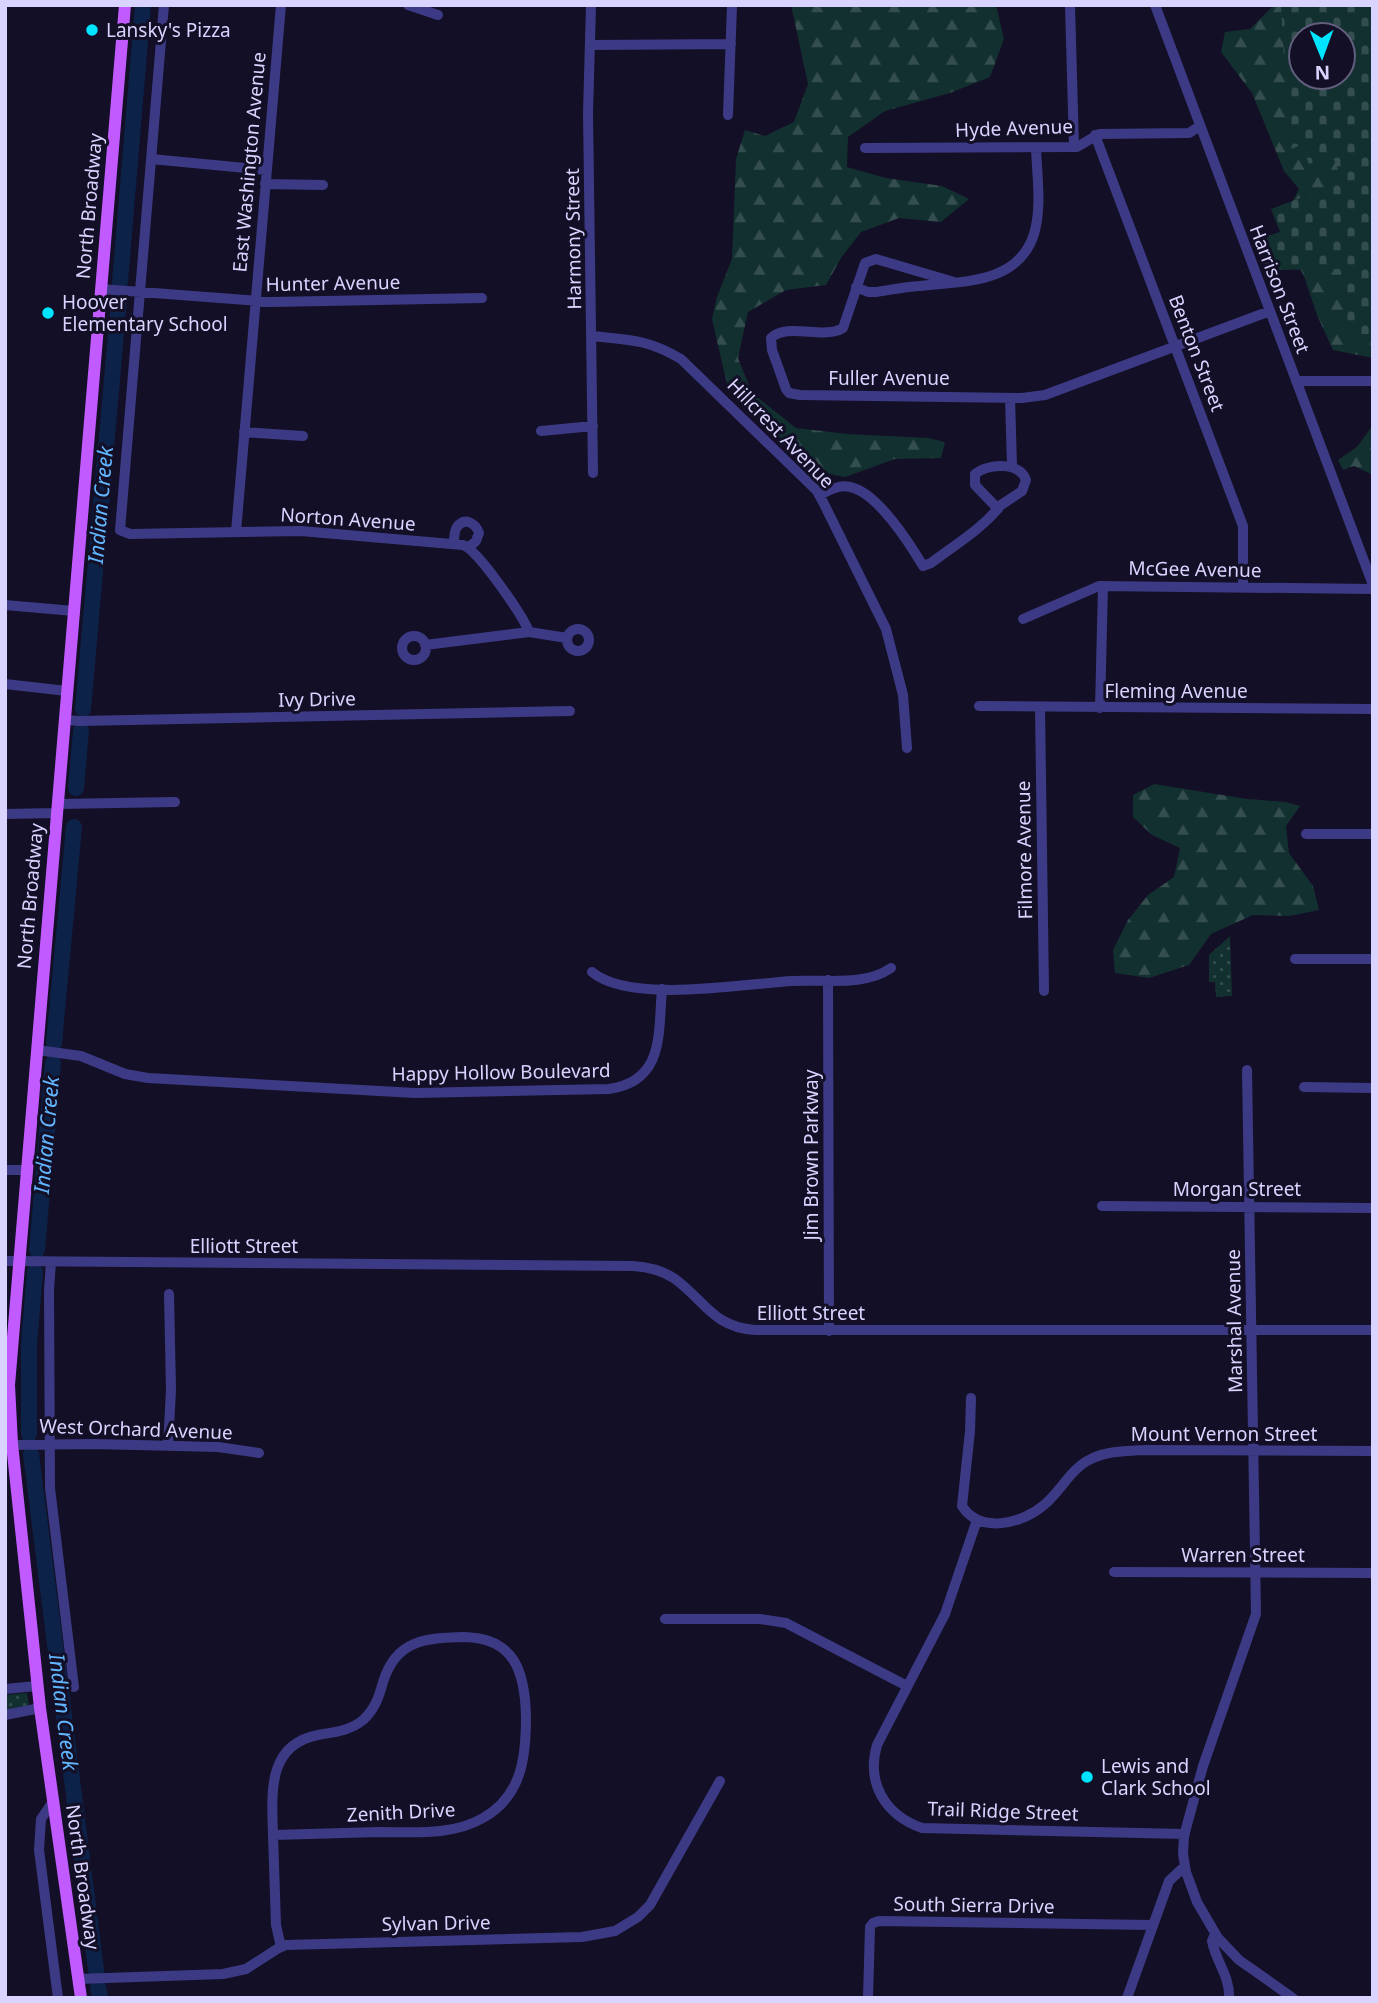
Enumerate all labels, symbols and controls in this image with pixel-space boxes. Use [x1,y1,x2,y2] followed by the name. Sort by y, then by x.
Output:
[106,17,231,43] place label: Lansky's Pizza
[1287,21,1357,91] north arrow
[84,22,100,38] marker: Lansky's Pizza
[226,51,272,273] street label: East Washington Avenue
[1314,60,1330,86] text: N
[955,113,1073,143] street label: Hyde Avenue
[70,132,108,280] street label: North Broadway
[559,168,587,310] street label: Harmony Street
[1244,221,1316,357] street label: Harrison Street
[265,269,401,297] street label: Hunter Avenue
[62,289,228,337] place label: Hoover Elementary School
[1163,291,1231,415] street label: Benton Street
[40,305,56,321] marker: Hoover Elementary School
[828,365,950,391] street label: Fuller Avenue
[722,372,840,494] street label: Hillcrest Avenue
[81,443,119,566] water label: Indian Creek
[279,501,417,537] street label: Norton Avenue
[1128,555,1262,583] street label: McGee Avenue
[1104,678,1248,704] street label: Fleming Avenue
[278,685,356,713] street label: Ivy Drive
[1010,780,1038,920] street label: Filmore Avenue
[11,822,49,970] street label: North Broadway
[391,1057,611,1087] street label: Happy Hollow Boulevard
[798,1069,824,1242] street label: Jim Brown Parkway
[27,1073,65,1196] water label: Indian Creek
[1173,1176,1301,1202] street label: Morgan Street
[190,1233,298,1259] street label: Elliott Street
[1220,1249,1248,1393] street label: Marshal Avenue
[757,1300,865,1326] street label: Elliott Street
[39,1413,233,1445] street label: West Orchard Avenue
[1131,1421,1317,1447] street label: Mount Vernon Street
[1181,1542,1305,1568] street label: Warren Street
[43,1651,85,1774] water label: Indian Creek
[1101,1753,1211,1801] place label: Lewis and Clark School
[1079,1769,1095,1785] marker: Lewis and Clark School
[927,1795,1079,1827] street label: Trail Ridge Street
[346,1796,456,1828] street label: Zenith Drive
[60,1803,106,1952] street label: North Broadway
[893,1891,1055,1919] street label: South Sierra Drive
[381,1909,491,1937] street label: Sylvan Drive

